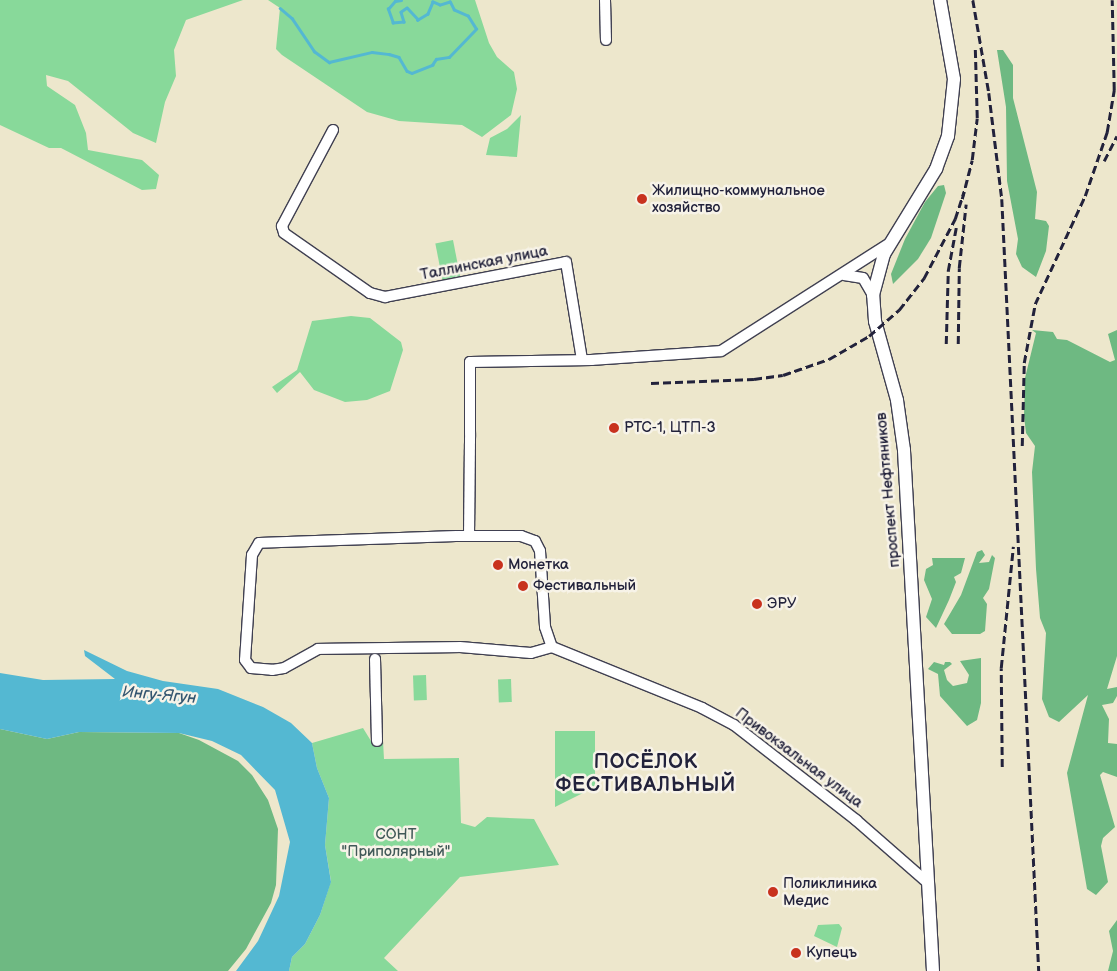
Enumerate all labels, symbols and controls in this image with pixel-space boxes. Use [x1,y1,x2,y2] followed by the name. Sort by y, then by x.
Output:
[652,181,825,216] place label: Жилищно-коммунальное хозяйство
[636,193,648,205] marker: Жилищно-коммунальное хозяйство
[419,242,549,284] street label: Таллинская улица
[872,412,904,568] street label: проспект Нефтяников
[624,419,716,437] place label: РТС-1, ЦТП-3
[608,422,620,434] marker: РТС-1, ЦТП-3
[508,556,569,574] place label: Монетка
[492,559,504,571] marker: Монетка
[533,577,636,595] place label: Фестивальный
[517,580,529,592] marker: Фестивальный
[767,595,796,613] place label: ЭРУ
[751,598,763,610] marker: ЭРУ
[121,683,197,709] water label: Ингу-Ягун
[732,704,866,812] street label: Привокзальная улица
[554,750,738,797] district label: ПОСЁЛОК ФЕСТИВАЛЬНЫЙ
[342,825,450,860] park label: СОНТ "Приполярный"
[783,874,877,909] place label: Поликлиника Медис
[767,886,779,898] marker: Поликлиника Медис
[806,944,857,962] place label: Купецъ
[790,947,802,959] marker: Купецъ

